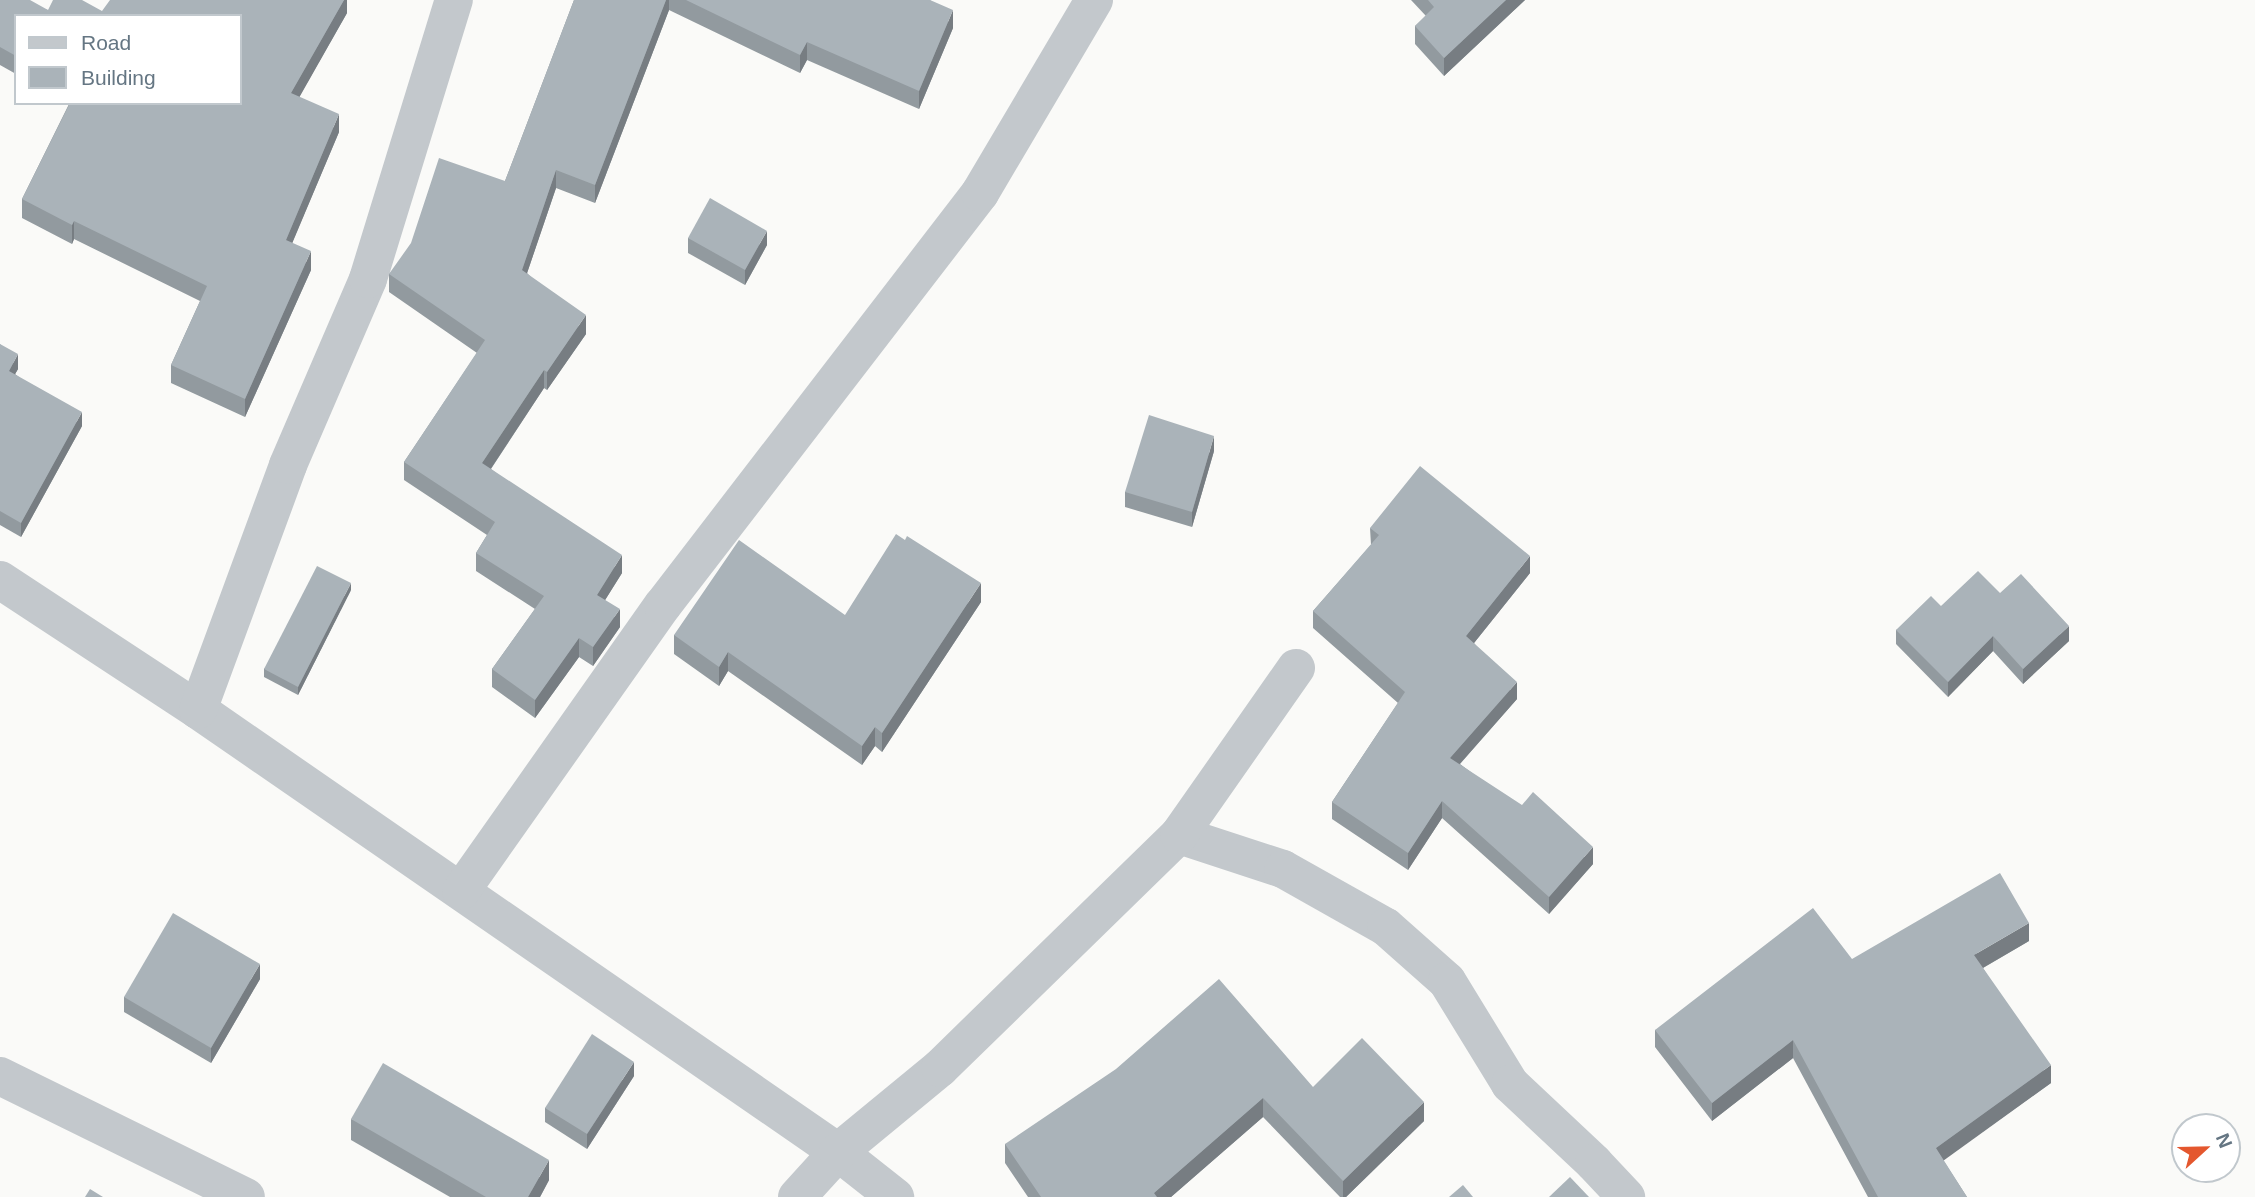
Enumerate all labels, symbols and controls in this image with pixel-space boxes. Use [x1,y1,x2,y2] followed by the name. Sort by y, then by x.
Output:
[14,14,242,105] legend
[81,31,131,54] text: Road
[81,66,156,89] text: Building
[2171,1113,2241,1183] north arrow
[2212,1130,2236,1151] text: N

